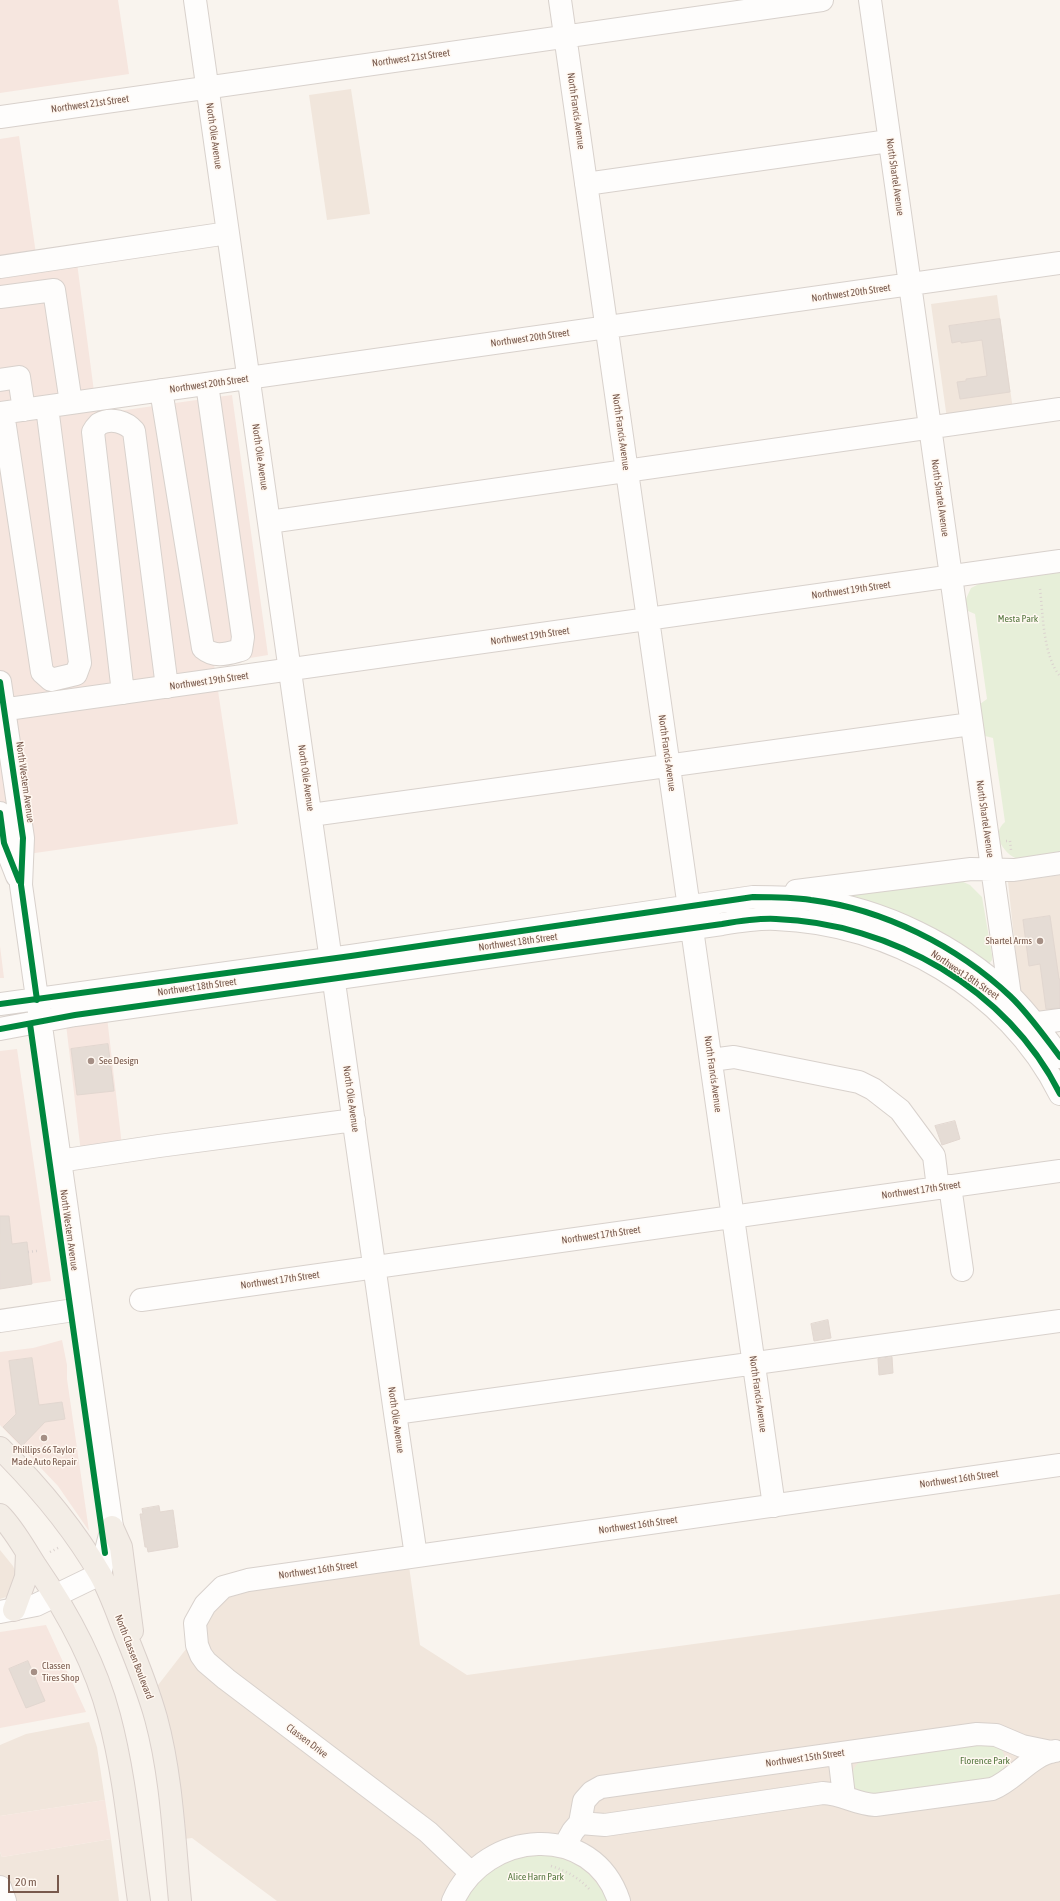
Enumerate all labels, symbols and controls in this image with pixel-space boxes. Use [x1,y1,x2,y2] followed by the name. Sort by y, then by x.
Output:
[371,47,451,69] street label: Northwest 21st Street
[565,72,587,150] street label: North Francis Avenue
[50,93,130,115] street label: Northwest 21st Street
[203,102,225,170] street label: North Olie Avenue
[884,137,906,217] street label: North Shartel Avenue
[811,282,891,304] street label: Northwest 20th Street
[490,327,570,349] street label: Northwest 20th Street
[169,373,249,395] street label: Northwest 20th Street
[610,393,632,471] street label: North Francis Avenue
[249,423,271,491] street label: North Olie Avenue
[929,458,951,538] street label: North Shartel Avenue
[811,579,891,601] street label: Northwest 19th Street
[998,613,1038,625] park label: Mesta Park
[490,625,570,647] street label: Northwest 19th Street
[169,670,249,692] street label: Northwest 19th Street
[656,714,678,792] street label: North Francis Avenue
[13,741,37,823] street label: North Western Avenue
[295,744,317,812] street label: North Olie Avenue
[974,779,996,859] street label: North Shartel Avenue
[478,931,558,953] street label: Northwest 18th Street
[986,935,1032,947] place label: Shartel Arms
[1035,936,1045,946] marker: Shartel Arms
[929,948,1001,1002] street label: Northwest 18th Street
[157,976,237,998] street label: Northwest 18th Street
[702,1035,724,1113] street label: North Francis Avenue
[99,1055,139,1067] place label: See Design
[86,1056,96,1066] marker: See Design
[340,1065,362,1133] street label: North Olie Avenue
[881,1179,961,1201] street label: Northwest 17th Street
[57,1189,81,1271] street label: North Western Avenue
[561,1224,641,1246] street label: Northwest 17th Street
[240,1269,320,1291] street label: Northwest 17th Street
[747,1355,769,1433] street label: North Francis Avenue
[385,1386,407,1454] street label: North Olie Avenue
[39,1433,49,1443] marker: Phillips 66 Taylor Made Auto Repair
[12,1444,76,1468] place label: Phillips 66 Taylor Made Auto Repair
[919,1468,999,1490] street label: Northwest 16th Street
[598,1514,678,1536] street label: Northwest 16th Street
[278,1559,358,1581] street label: Northwest 16th Street
[112,1613,156,1701] street label: North Classen Boulevard
[42,1660,79,1684] place label: Classen Tires Shop
[29,1667,39,1677] marker: Classen Tires Shop
[284,1721,330,1761] street label: Classen Drive
[765,1747,845,1769] street label: Northwest 15th Street
[960,1755,1010,1767] park label: Florence Park
[10,1867,61,1893] scale bar
[508,1871,564,1883] park label: Alice Harn Park
[15,1875,37,1889] text: 20 m

